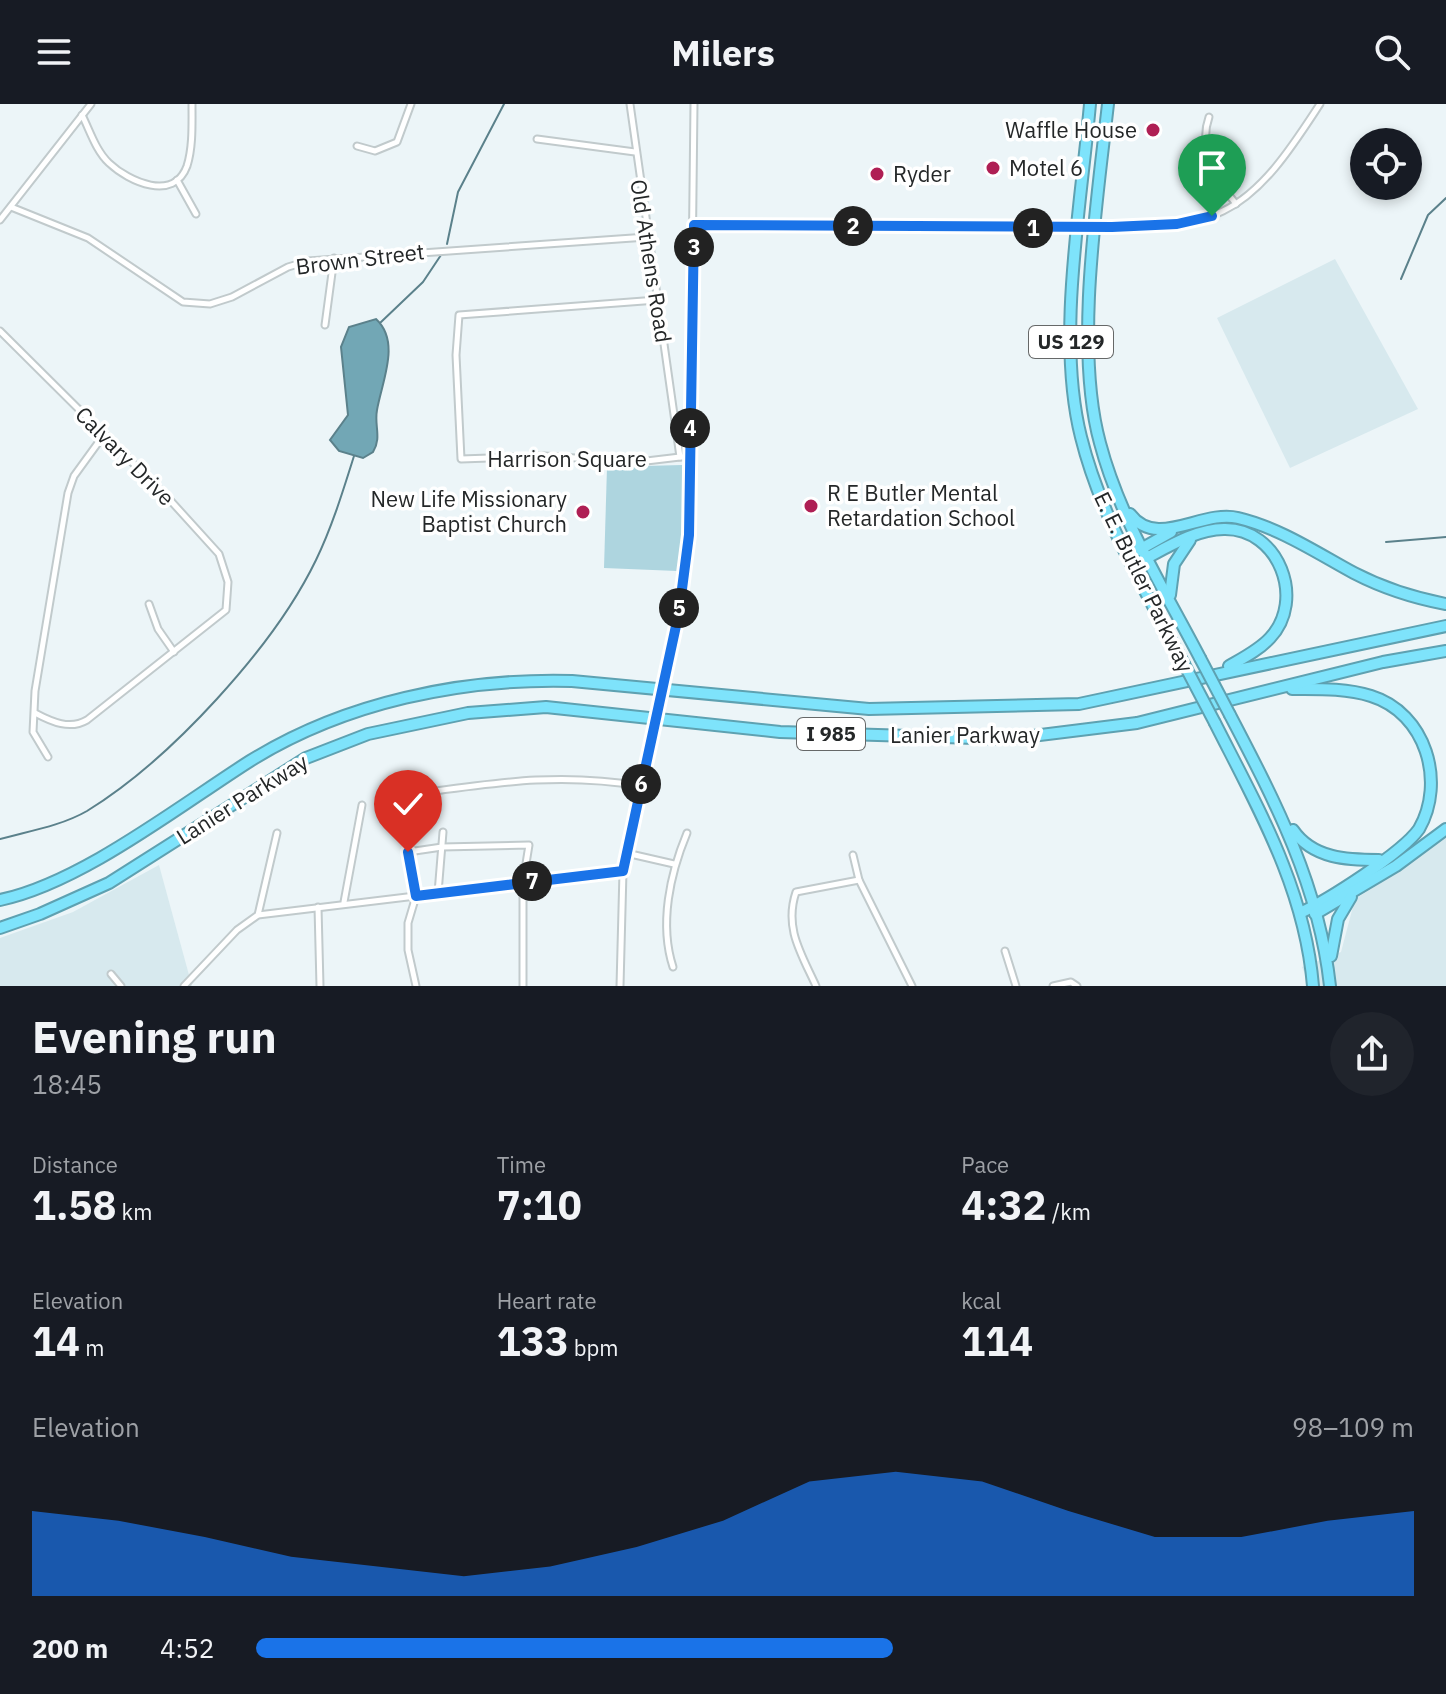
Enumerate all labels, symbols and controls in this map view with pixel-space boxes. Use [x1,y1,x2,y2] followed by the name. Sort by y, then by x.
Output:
[671,29,775,76] text: Milers
[32,30,76,74] icon: menu
[1370,30,1414,74] icon: search
[1005,115,1137,144] place label: Waffle House
[1144,121,1162,139] marker: Waffle House
[1350,128,1422,200] map controls
[1350,128,1422,200] button: locate
[1178,134,1246,216] pin
[1190,146,1234,190] icon: arrive
[1009,153,1083,182] place label: Motel 6
[893,159,951,188] place label: Ryder
[984,159,1002,177] marker: Motel 6
[868,165,886,183] marker: Ryder
[624,177,679,345] street label: Old Athens Road
[833,206,873,246] pin: 2
[1013,208,1053,248] pin: 1
[846,211,860,240] text: 2
[1026,213,1040,242] text: 1
[674,227,714,267] pin: 3
[687,232,701,261] text: 3
[294,236,426,281] street label: Brown Street
[1029,326,1113,358] road number: US 129
[69,400,181,512] street label: Calvary Drive
[670,408,710,448] pin: 4
[683,413,697,442] text: 4
[487,444,647,473] street label: Harrison Square
[827,478,1015,532] place label: R E Butler Mental Retardation School
[371,484,567,538] place label: New Life Missionary Baptist Church
[1088,487,1201,677] street label: E. E. Butler Parkway
[802,497,820,515] marker: R E Butler Mental Retardation School
[574,503,592,521] marker: New Life Missionary Baptist Church
[659,588,699,628] pin: 5
[672,593,686,622] text: 5
[797,718,865,750] road number: I 985
[890,720,1040,749] street label: Lanier Parkway
[170,747,313,851] street label: Lanier Parkway
[621,764,661,804] pin: 6
[634,769,648,798] text: 6
[374,770,442,852] pin
[386,782,430,826] icon: check
[512,861,552,901] pin: 7
[525,866,539,895] text: 7
[32,1008,277,1065] text: Evening run
[1330,1012,1414,1096] button: share
[32,1067,102,1101] text: 18:45
[32,1150,118,1179] text: Distance
[497,1150,546,1179] text: Time
[961,1150,1009,1179] text: Pace
[32,1179,116,1231] text: 1.58
[497,1179,582,1231] text: 7:10
[961,1179,1047,1231] text: 4:32
[116,1197,152,1226] text: km
[1047,1197,1091,1226] text: /km
[32,1286,123,1315] text: Elevation
[497,1286,597,1315] text: Heart rate
[961,1286,1001,1315] text: kcal
[32,1315,80,1367] text: 14
[497,1315,569,1367] text: 133
[961,1315,1033,1367] text: 114
[80,1333,104,1362] text: m
[569,1333,619,1362] text: bpm
[32,1410,140,1444] text: Elevation
[1292,1410,1414,1444] text: 98–109 m
[32,1631,108,1665] text: 200 m
[160,1631,214,1665] text: 4:52

